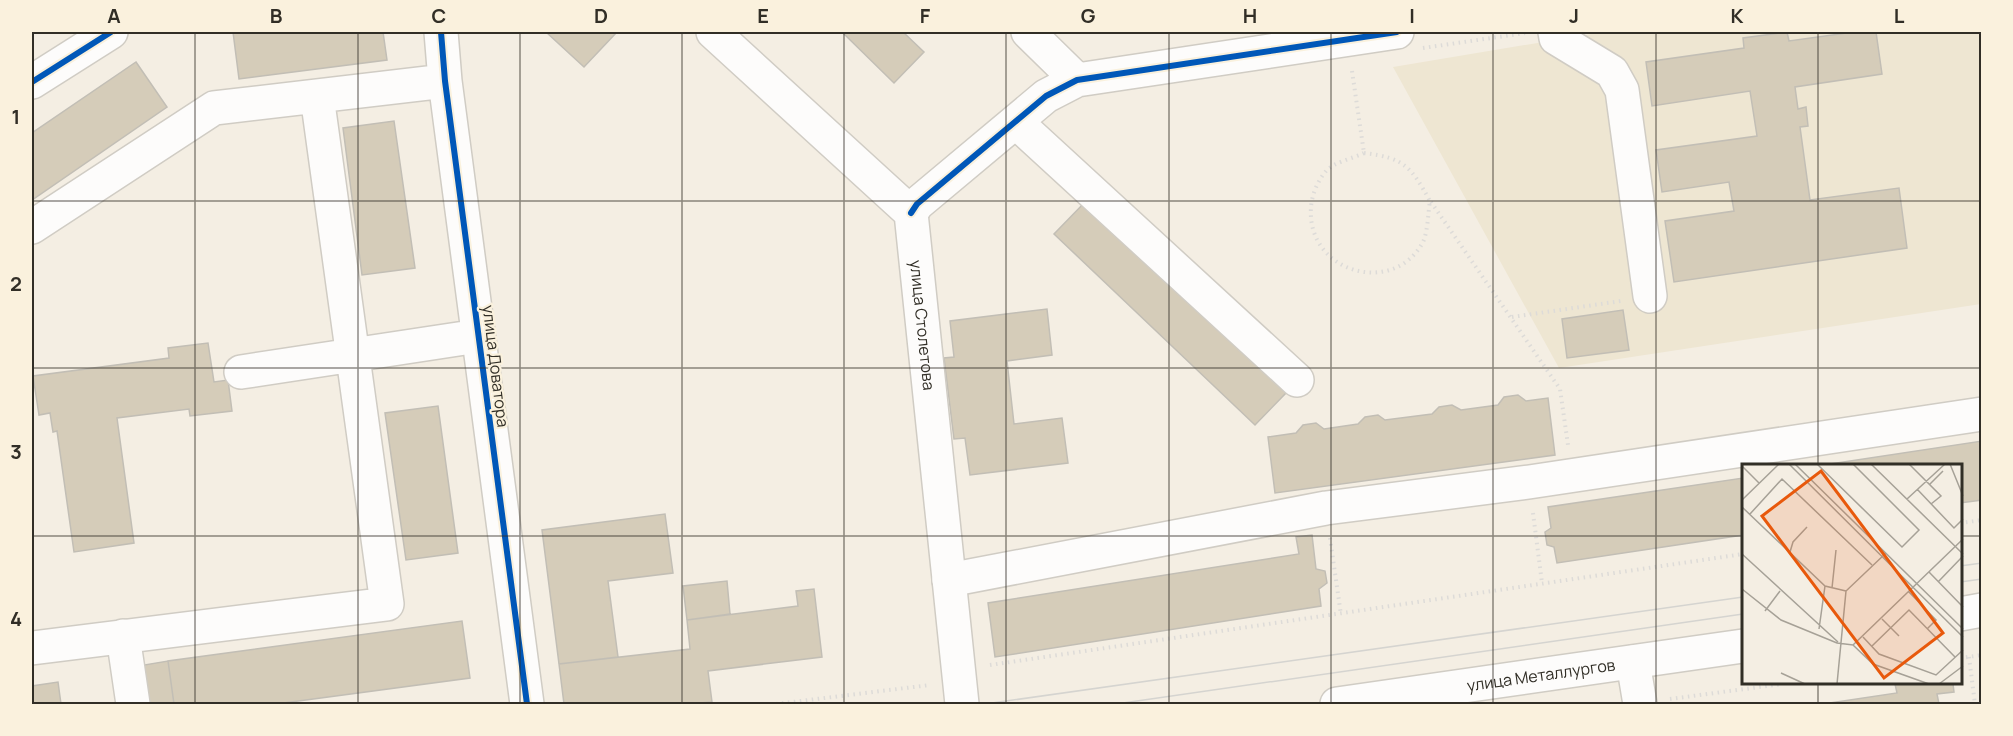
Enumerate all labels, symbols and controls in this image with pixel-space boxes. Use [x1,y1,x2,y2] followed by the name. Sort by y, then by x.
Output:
[107,2,121,29] text: A
[270,2,283,29] text: B
[432,2,446,29] text: C
[594,2,608,29] text: D
[757,2,769,29] text: E
[920,2,931,29] text: F
[1081,2,1096,29] text: G
[1243,2,1257,29] text: H
[1409,2,1415,29] text: I
[1569,2,1579,29] text: J
[1731,2,1744,29] text: K
[1894,2,1905,29] text: L
[12,103,20,130] text: 1
[905,259,940,391] street label: улица Столетова
[10,270,22,297] text: 2
[478,304,514,428] street label: улица Доватора
[10,438,22,465] text: 3
[1742,464,1962,685] inset map
[10,605,22,632] text: 4
[1465,653,1617,696] street label: улица Металлургов

